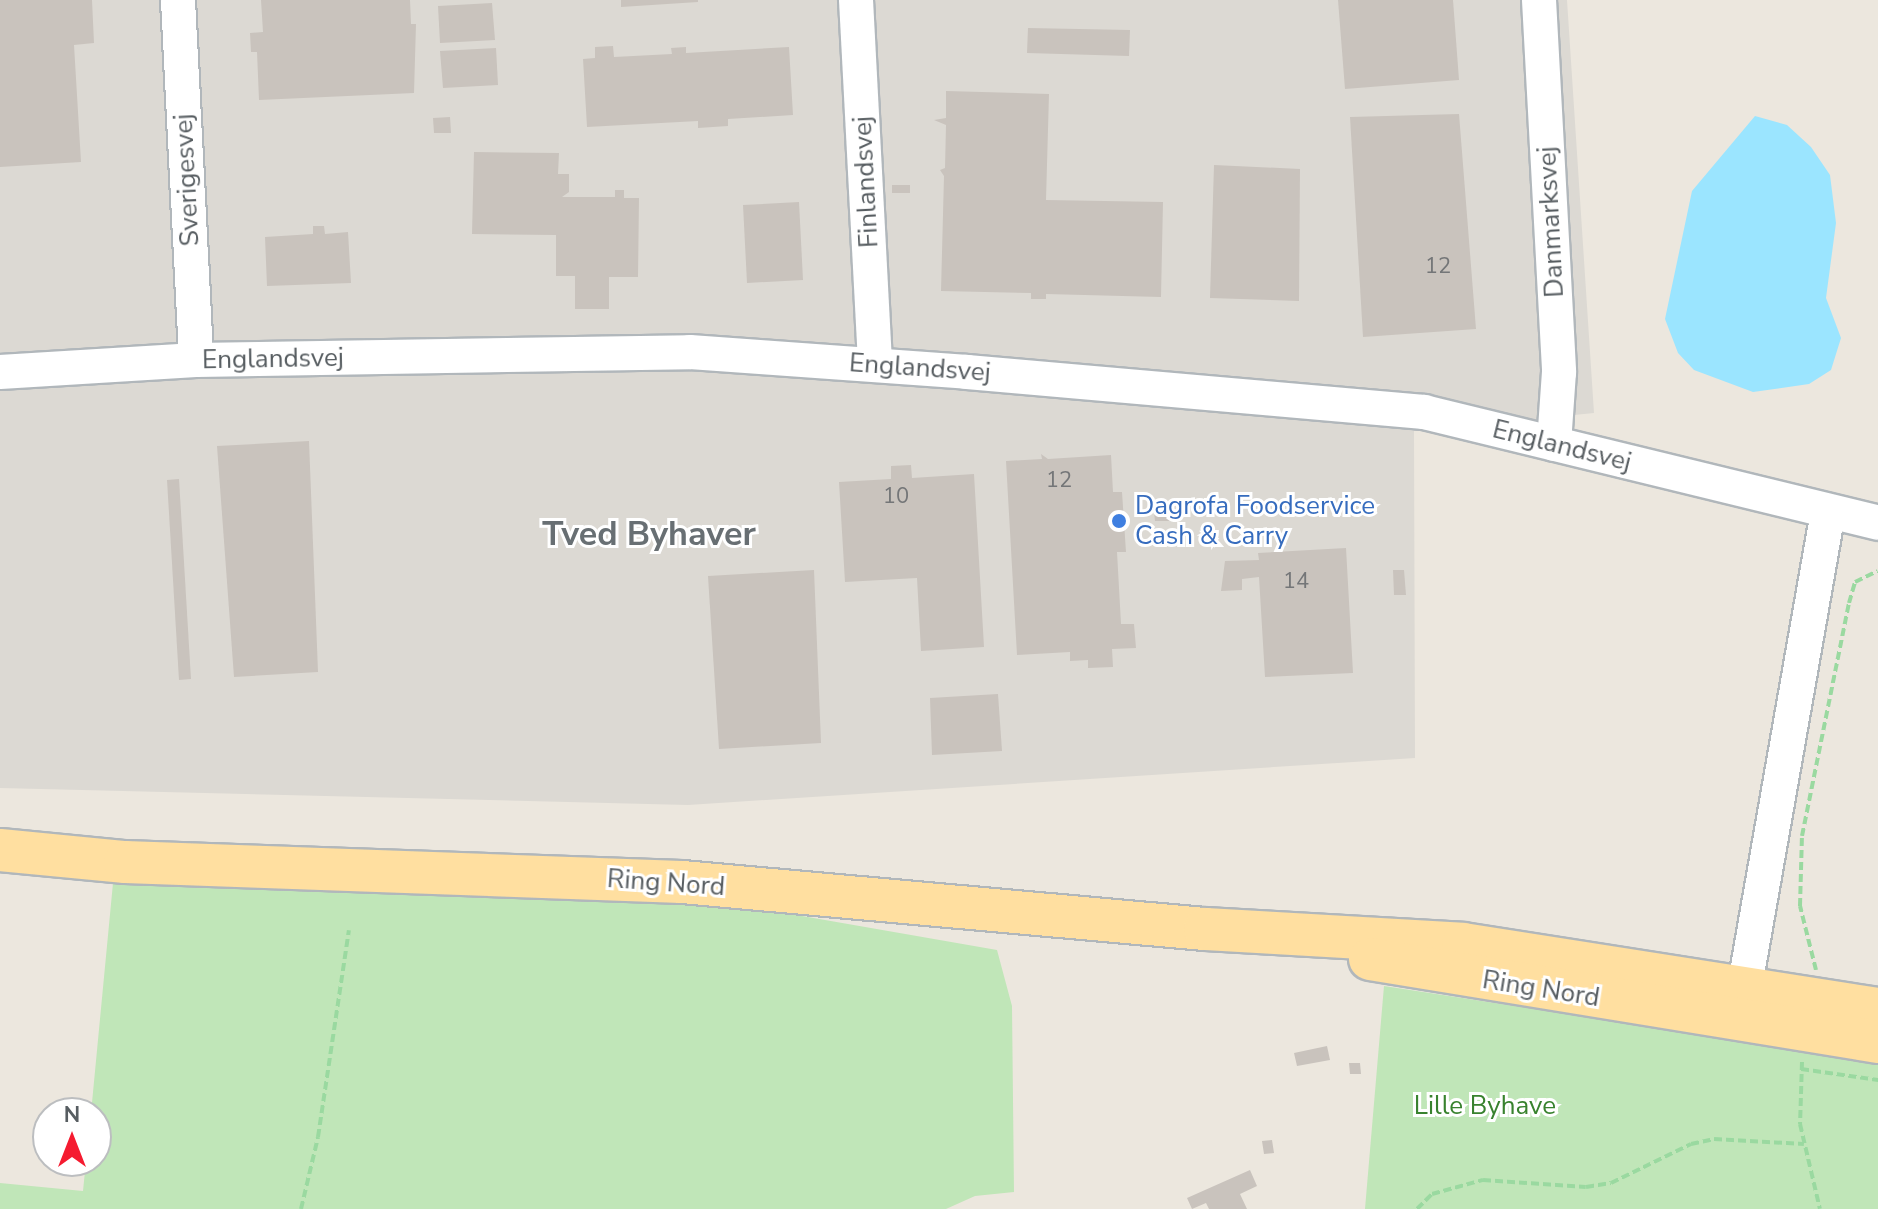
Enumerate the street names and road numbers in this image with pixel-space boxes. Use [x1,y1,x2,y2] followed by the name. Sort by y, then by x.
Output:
[168,113,206,247] street label: Sverigesvej
[847,115,885,249] street label: Finlandsvej
[1531,146,1571,298] street label: Danmarksvej
[202,342,344,376] street label: Englandsvej
[848,347,992,389] street label: Englandsvej
[1489,414,1635,478] street label: Englandsvej
[606,863,726,903] street label: Ring Nord
[1480,964,1602,1014] street label: Ring Nord

